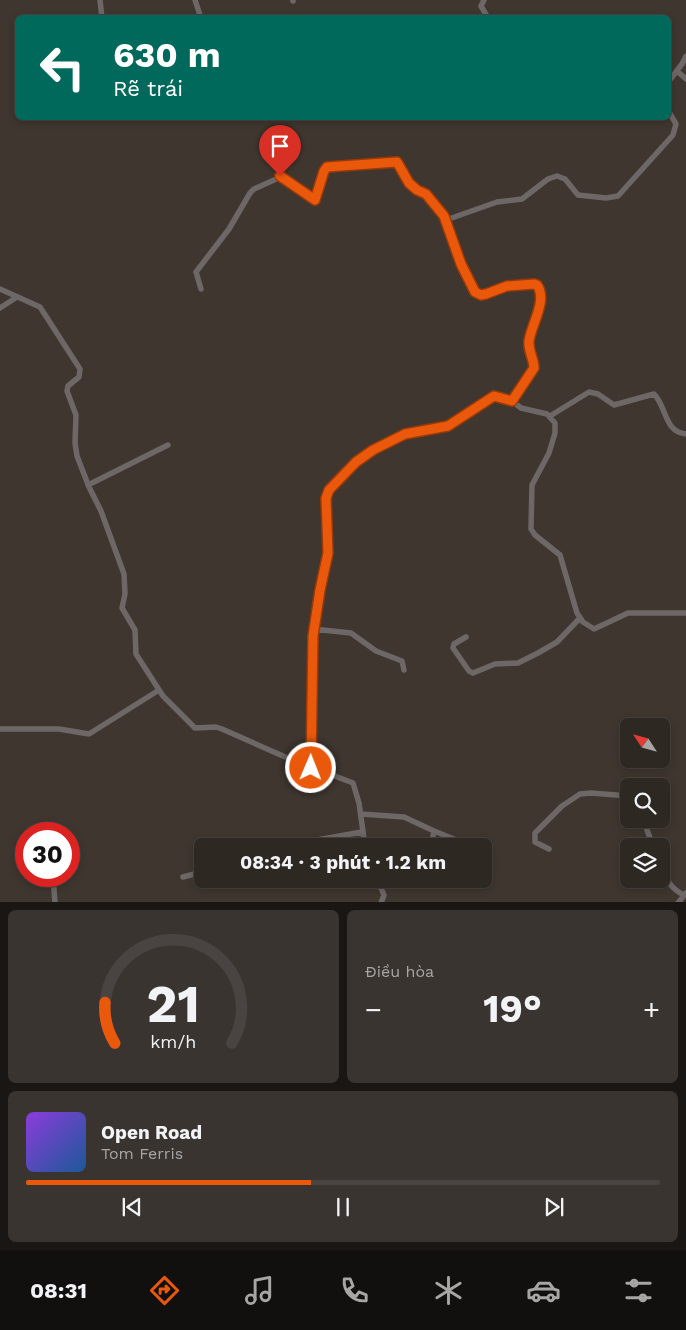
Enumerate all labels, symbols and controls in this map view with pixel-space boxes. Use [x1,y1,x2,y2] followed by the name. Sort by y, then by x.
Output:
[113,34,221,76] text: 630 m
[30,35,95,100] icon: left
[113,76,183,101] text: Rẽ trái
[259,125,301,176] pin
[266,132,294,160] icon: arrive
[620,718,670,768] north arrow
[620,718,670,888] map controls
[284,741,336,793] position arrow
[620,778,670,828] button: search
[15,822,80,887] speed limit sign: 30
[620,838,670,888] button: layers
[240,851,446,874] text: 08:34 · 3 phút · 1.2 km
[365,962,434,981] text: Điều hòa
[147,974,200,1035] text: 21
[483,987,542,1031] text: 19°
[365,993,382,1026] text: −
[643,993,660,1026] text: +
[150,1031,197,1052] text: km/h
[101,1121,202,1144] text: Open Road
[101,1144,183,1163] text: Tom Ferris
[118,1193,146,1221] icon: previous
[329,1193,357,1221] icon: pause
[540,1193,568,1221] icon: next
[147,1273,182,1308] icon: directions
[242,1273,277,1308] icon: music
[337,1273,372,1308] icon: phone
[431,1273,466,1308] icon: climate
[526,1273,561,1308] icon: car
[621,1273,656,1308] icon: filters
[30,1278,87,1303] text: 08:31

